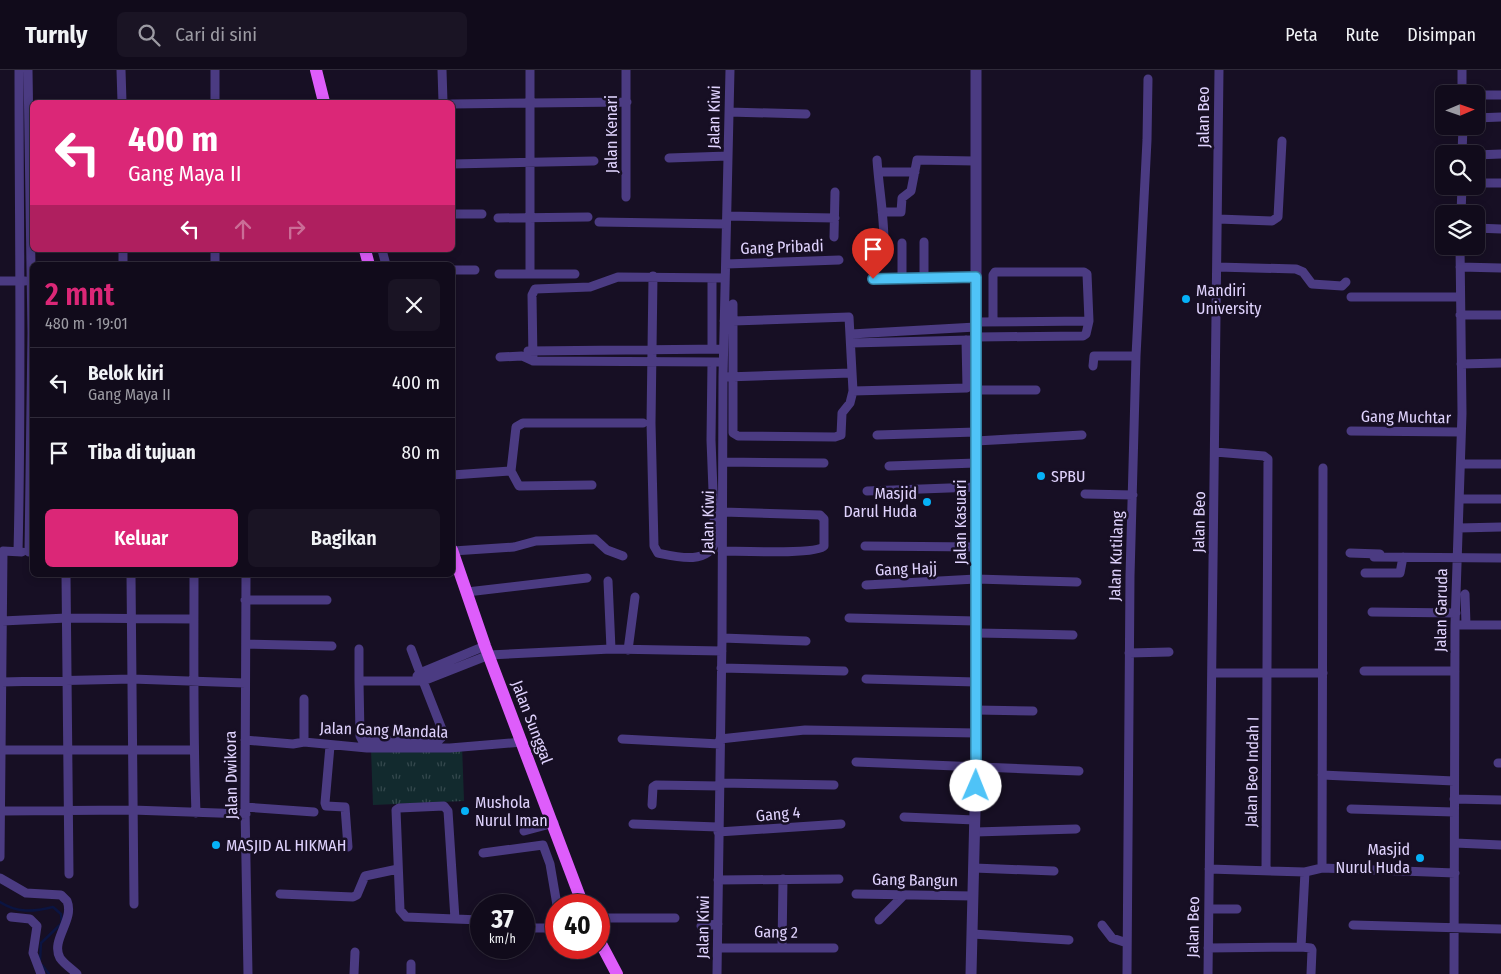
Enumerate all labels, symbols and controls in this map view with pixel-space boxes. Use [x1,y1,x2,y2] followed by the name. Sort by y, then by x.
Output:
[117,12,467,57] search box
[25,21,87,49] text: Turnly
[135,21,163,49] icon: search
[175,23,257,46] text: Cari di sini
[1285,24,1317,46] text: Peta
[1345,24,1379,46] text: Rute
[1407,24,1476,46] text: Disimpan
[704,85,724,149] street label: Jalan Kiwi
[1435,85,1485,135] north arrow
[1435,85,1485,255] map controls
[1194,86,1213,148] street label: Jalan Beo
[602,95,621,173] street label: Jalan Kenari
[128,118,218,160] text: 400 m
[45,120,110,185] icon: left
[1435,145,1485,195] button: search
[128,160,242,187] text: Gang Maya II
[1435,205,1485,255] button: layers
[176,215,204,243] icon: left
[229,215,257,243] icon: ahead
[282,215,310,243] icon: right
[852,228,894,279] pin
[859,235,887,263] icon: arrive
[740,236,824,258] street label: Gang Pribadi
[45,277,114,313] text: 2 mnt
[388,279,440,331] button: close
[1196,281,1262,318] place label: Mandiri University
[1180,293,1192,305] marker: Mandiri University
[45,314,128,333] text: 480 m · 19:01
[88,362,164,385] text: Belok kiri
[45,369,73,397] icon: left
[392,371,440,394] text: 400 m
[88,385,171,404] text: Gang Maya II
[1361,407,1452,427] street label: Gang Muchtar
[45,439,73,467] icon: arrive
[88,441,196,464] text: Tiba di tujuan
[402,441,440,464] text: 80 m
[1051,467,1085,486] place label: SPBU
[1035,470,1047,482] marker: SPBU
[951,480,970,564] street label: Jalan Kasuari
[844,484,917,521] place label: Masjid Darul Huda
[698,490,718,554] street label: Jalan Kiwi
[1189,491,1209,553] street label: Jalan Beo
[921,496,933,508] marker: Masjid Darul Huda
[45,509,238,567] button: Keluar
[248,509,440,567] button: Bagikan
[1105,510,1127,601] street label: Jalan Kutilang
[875,558,937,580] street label: Gang Hajj
[1431,568,1451,652] street label: Jalan Garuda
[507,678,557,766] street label: Jalan Sunggal
[1242,717,1262,827] street label: Jalan Beo Indah I
[319,718,449,742] street label: Jalan Gang Mandala
[221,730,241,820] street label: Jalan Dwikora
[949,759,1001,811] position arrow
[475,793,548,830] place label: Mushola Nurul Iman
[755,803,801,825] street label: Gang 4
[459,805,471,817] marker: Mushola Nurul Iman
[226,836,346,855] place label: MASJID AL HIKMAH
[210,839,222,851] marker: MASJID AL HIKMAH
[1336,840,1410,877] place label: Masjid Nurul Huda
[1414,852,1426,864] marker: Masjid Nurul Huda
[872,870,958,890] street label: Gang Bangun
[545,894,610,959] speed limit sign: 40
[693,895,713,959] street label: Jalan Kiwi
[1183,896,1203,958] street label: Jalan Beo
[491,905,514,935] text: 37
[754,922,798,942] street label: Gang 2
[489,932,516,946] text: km/h

